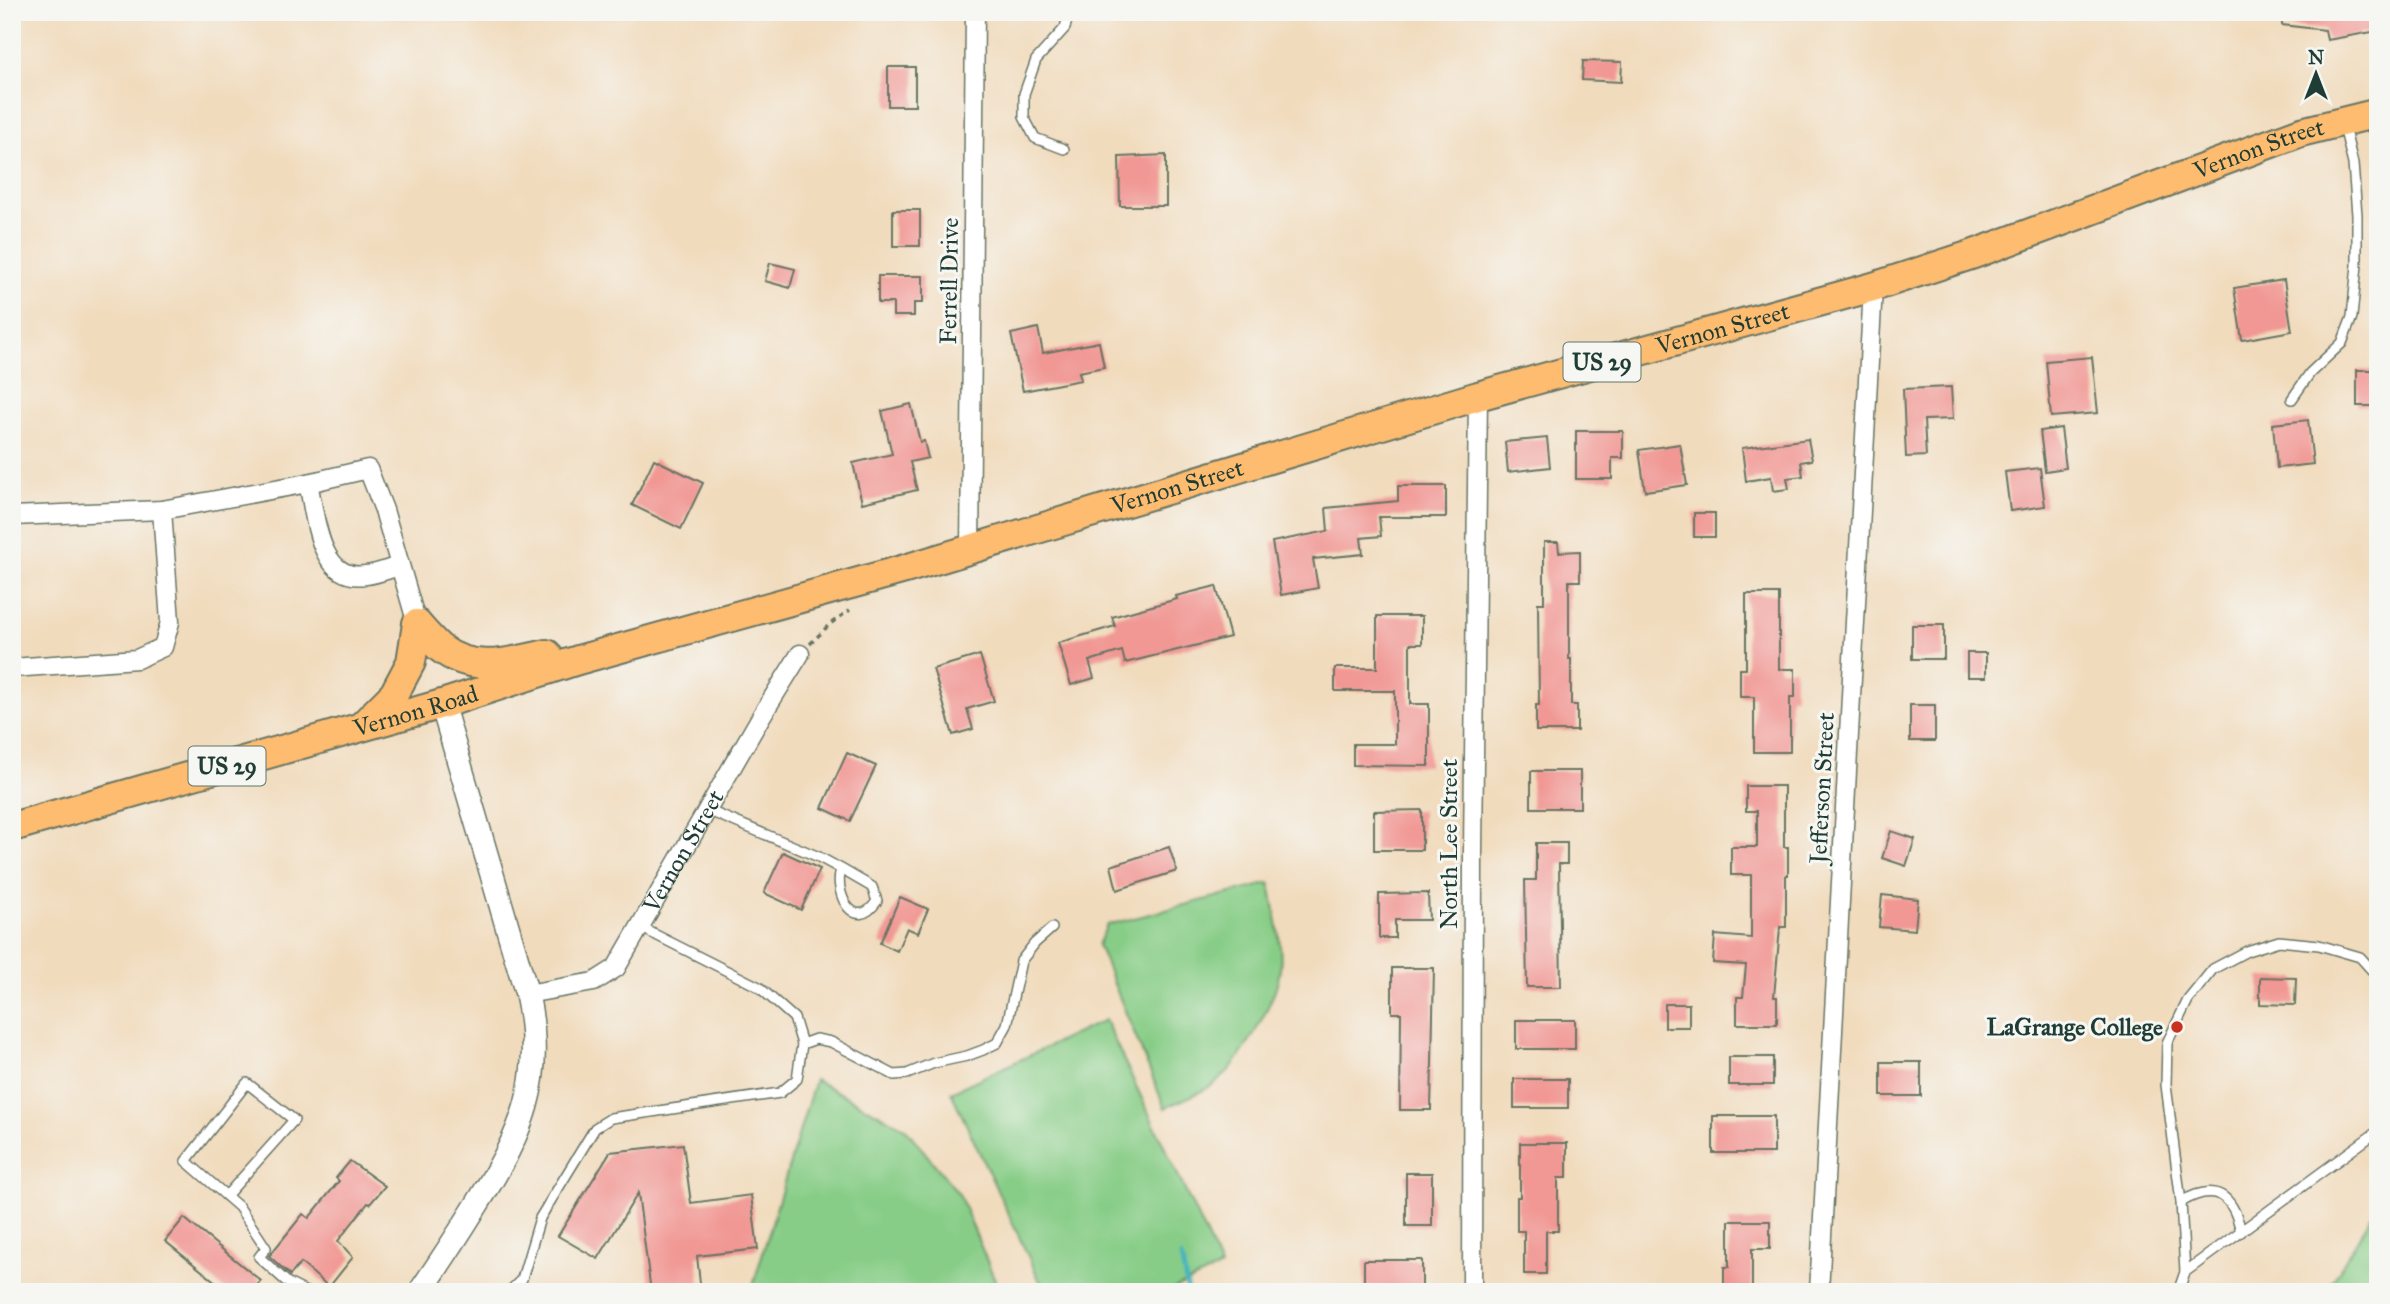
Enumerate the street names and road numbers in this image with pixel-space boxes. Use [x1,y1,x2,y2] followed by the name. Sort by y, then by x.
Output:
[2188,112,2328,186] street label: Vernon Street
[933,217,965,345] street label: Ferrell Drive
[1652,296,1793,361] street label: Vernon Street
[1564,342,1640,382] road number: US 29
[1106,452,1248,521] street label: Vernon Street
[349,678,482,744] street label: Vernon Road
[1803,711,1841,867] street label: Jefferson Street
[188,746,266,786] road number: US 29
[1434,758,1464,929] street label: North Lee Street
[636,784,731,919] street label: Vernon Street

